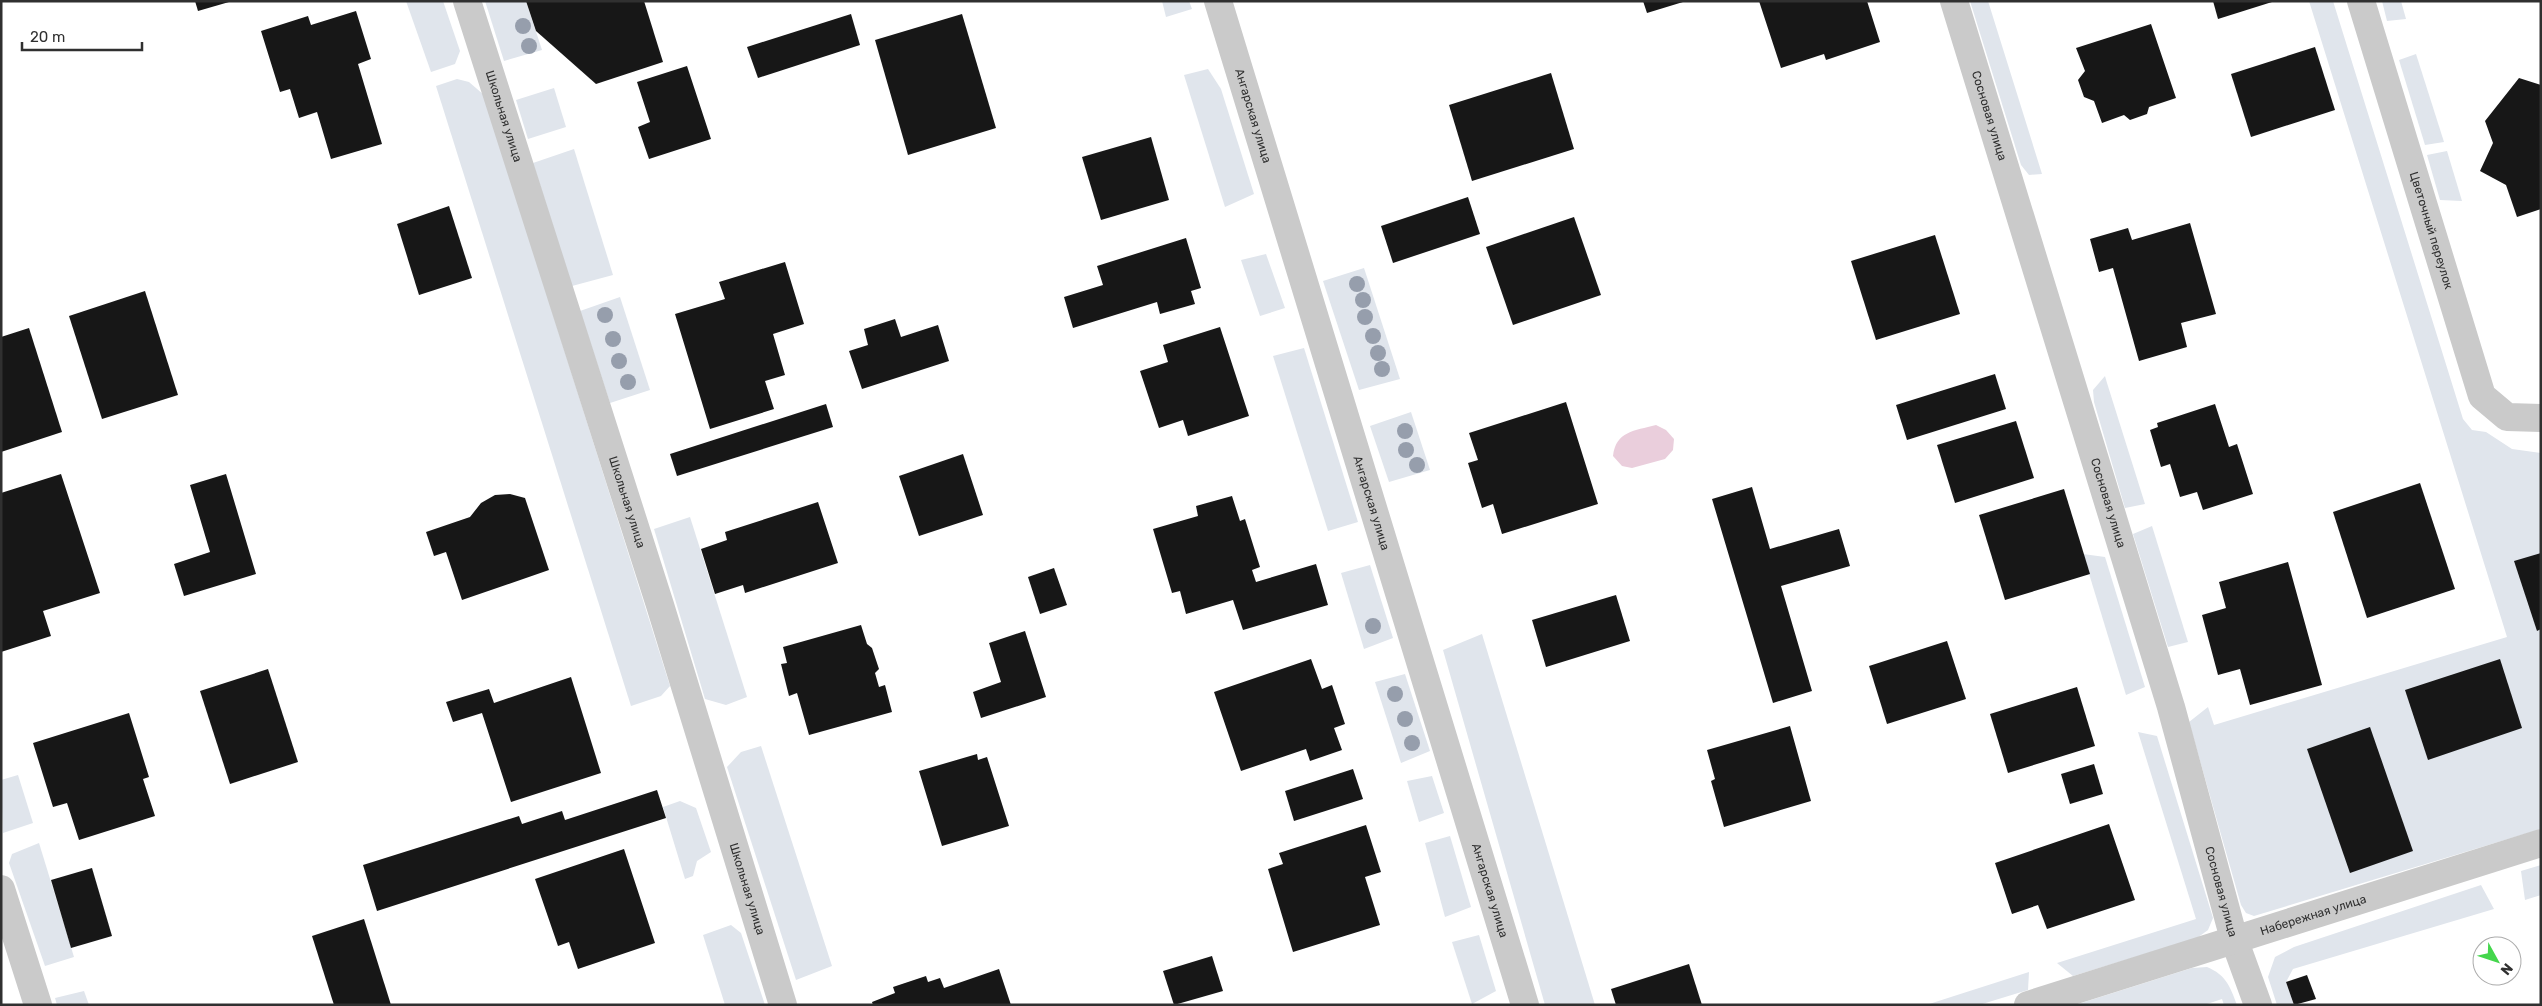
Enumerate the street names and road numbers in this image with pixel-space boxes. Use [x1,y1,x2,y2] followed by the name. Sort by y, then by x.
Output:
[1232,67,1274,165] street label: Ангарская улица
[483,69,525,164] street label: Школьная улица
[1969,69,2010,162] street label: Сосновая улица
[2407,170,2456,291] street label: Цветочный переулок
[606,454,648,550] street label: Школьная улица
[1350,454,1393,552] street label: Ангарская улица
[2088,456,2129,549] street label: Сосновая улица
[727,841,768,936] street label: Школьная улица
[1469,841,1511,939] street label: Ангарская улица
[2202,845,2240,938] street label: Сосновая улица
[2258,892,2368,938] street label: Набережная улица

